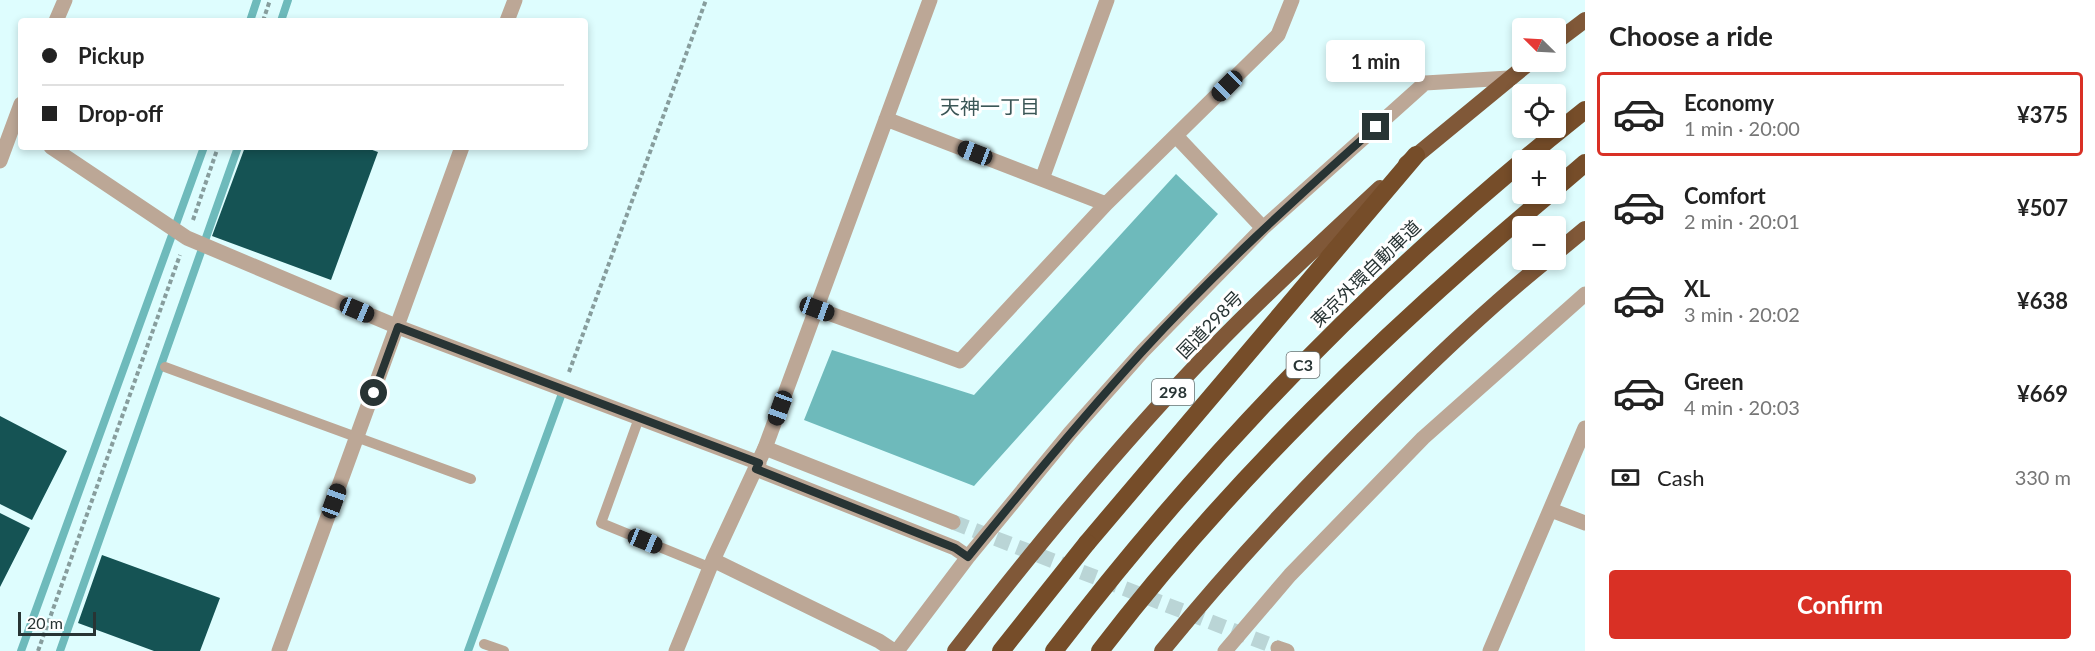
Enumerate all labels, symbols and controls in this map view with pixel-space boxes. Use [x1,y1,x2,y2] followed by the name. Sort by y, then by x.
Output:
[1512,18,1566,72] north arrow
[1512,18,1566,270] map controls
[1609,19,1773,52] text: Choose a ride
[1326,40,1426,82] callout: 1 min
[78,42,144,69] text: Pickup
[1351,49,1400,73] text: 1 min
[1208,67,1246,105] car
[1512,84,1566,138] button: locate
[1612,87,1666,141] icon: car
[1684,89,1774,116] text: Economy
[940,94,1040,118] district label: 天神一丁目
[78,100,163,127] text: Drop-off
[2017,101,2068,128] text: ¥375
[1362,113,1389,140] route end
[1684,116,1800,140] text: 1 min · 20:00
[955,138,995,168] car
[1512,150,1566,204] button: +
[1612,180,1666,234] icon: car
[1684,182,1766,209] text: Comfort
[2017,194,2068,221] text: ¥507
[1684,209,1800,233] text: 2 min · 20:01
[1306,215,1425,331] street label: 東京外環自動車道
[1512,216,1566,270] button: −
[1612,273,1666,327] icon: car
[1684,275,1710,302] text: XL
[1172,286,1247,363] street label: 国道298号
[2017,287,2068,314] text: ¥638
[797,294,837,324] car
[337,295,377,325] car
[1684,302,1800,326] text: 3 min · 20:02
[1286,352,1320,378] road number: C3
[1612,366,1666,420] icon: car
[1684,368,1744,395] text: Green
[360,379,387,406] route start
[1152,379,1194,405] road number: 298
[2017,380,2068,407] text: ¥669
[765,388,795,428] car
[1684,395,1800,419] text: 4 min · 20:03
[1609,461,1642,494] icon: cash
[1657,464,1704,491] text: Cash
[2015,465,2071,489] text: 330 m
[319,481,349,521] car
[625,526,665,556] car
[1609,570,2071,639] button: Confirm
[18,609,96,636] scale bar
[27,613,63,632] text: 20 m

